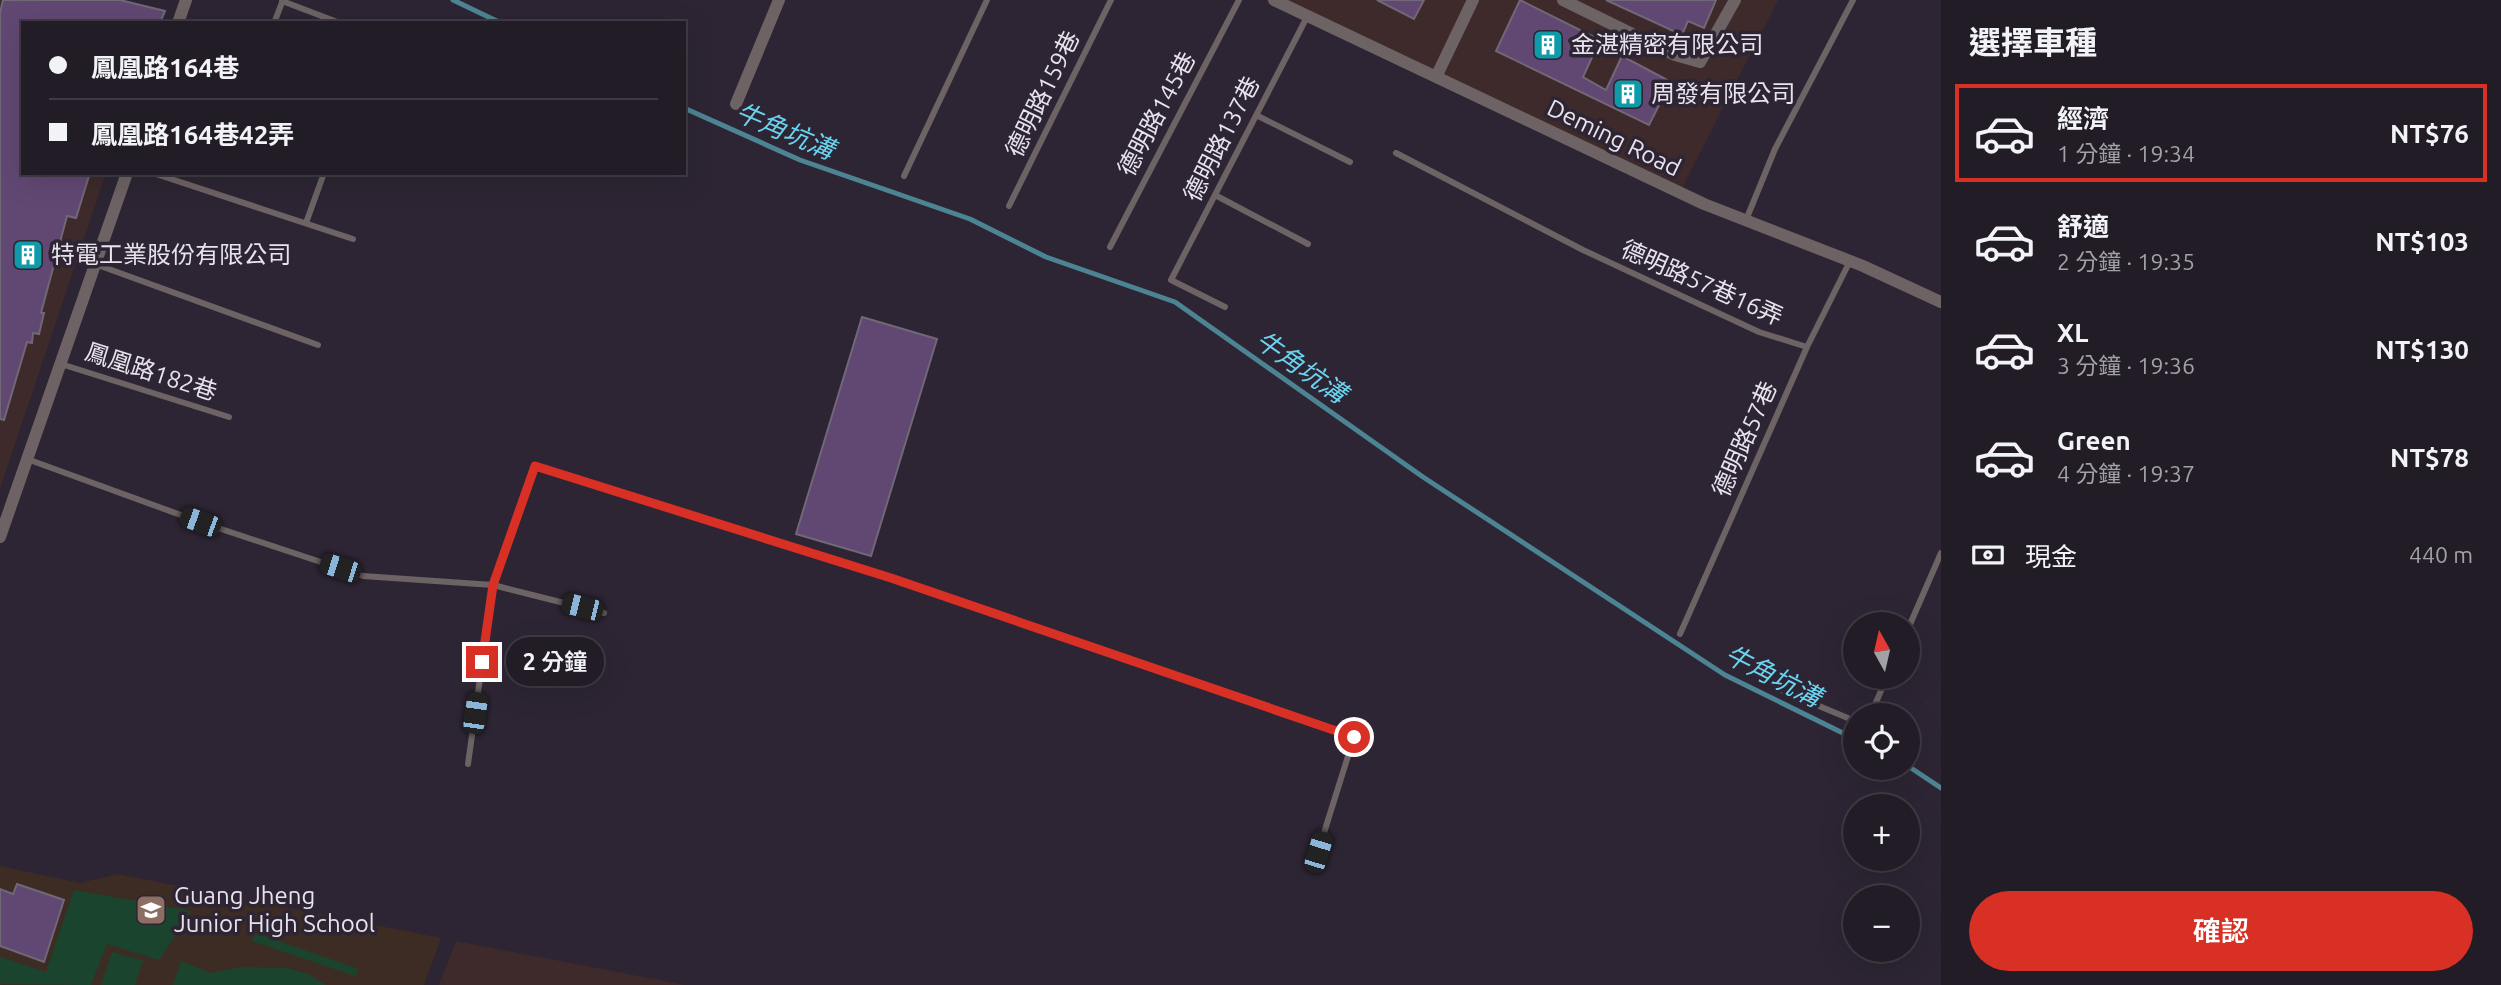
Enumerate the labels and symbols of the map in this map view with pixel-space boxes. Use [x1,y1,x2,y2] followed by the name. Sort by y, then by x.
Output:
[1000,26,1085,161] street label: 德明路159巷
[1531,28,1565,62] building icon: 金湛精密有限公司
[1571,31,1763,58] place label: 金湛精密有限公司
[1113,47,1201,180] street label: 德明路145巷
[1179,72,1265,206] street label: 德明路137巷
[1611,77,1645,111] building icon: 周發有限公司
[1651,80,1795,107] place label: 周發有限公司
[1543,94,1685,181] street label: Deming Road
[732,97,842,166] water label: 牛角坑溝
[1617,235,1787,330] street label: 德明路57巷16弄
[11,238,45,272] building icon: 特電工業股份有限公司
[51,241,291,268] place label: 特電工業股份有限公司
[1250,325,1355,411] water label: 牛角坑溝
[82,338,220,405] street label: 鳳凰路182巷
[1707,377,1782,501] street label: 德明路57巷
[177,505,224,539] car
[317,552,364,584] car
[560,592,605,622] car
[1843,612,1920,690] north arrow
[506,638,604,686] callout: 2 分鐘
[1720,639,1830,714] water label: 牛角坑溝
[466,646,498,678] route end
[462,691,489,735] car
[1338,721,1370,753] route start
[1302,829,1335,875] car
[174,882,375,937] place label: Guang Jheng Junior High School
[134,893,168,927] school or university icon: Guang Jheng Junior High School

